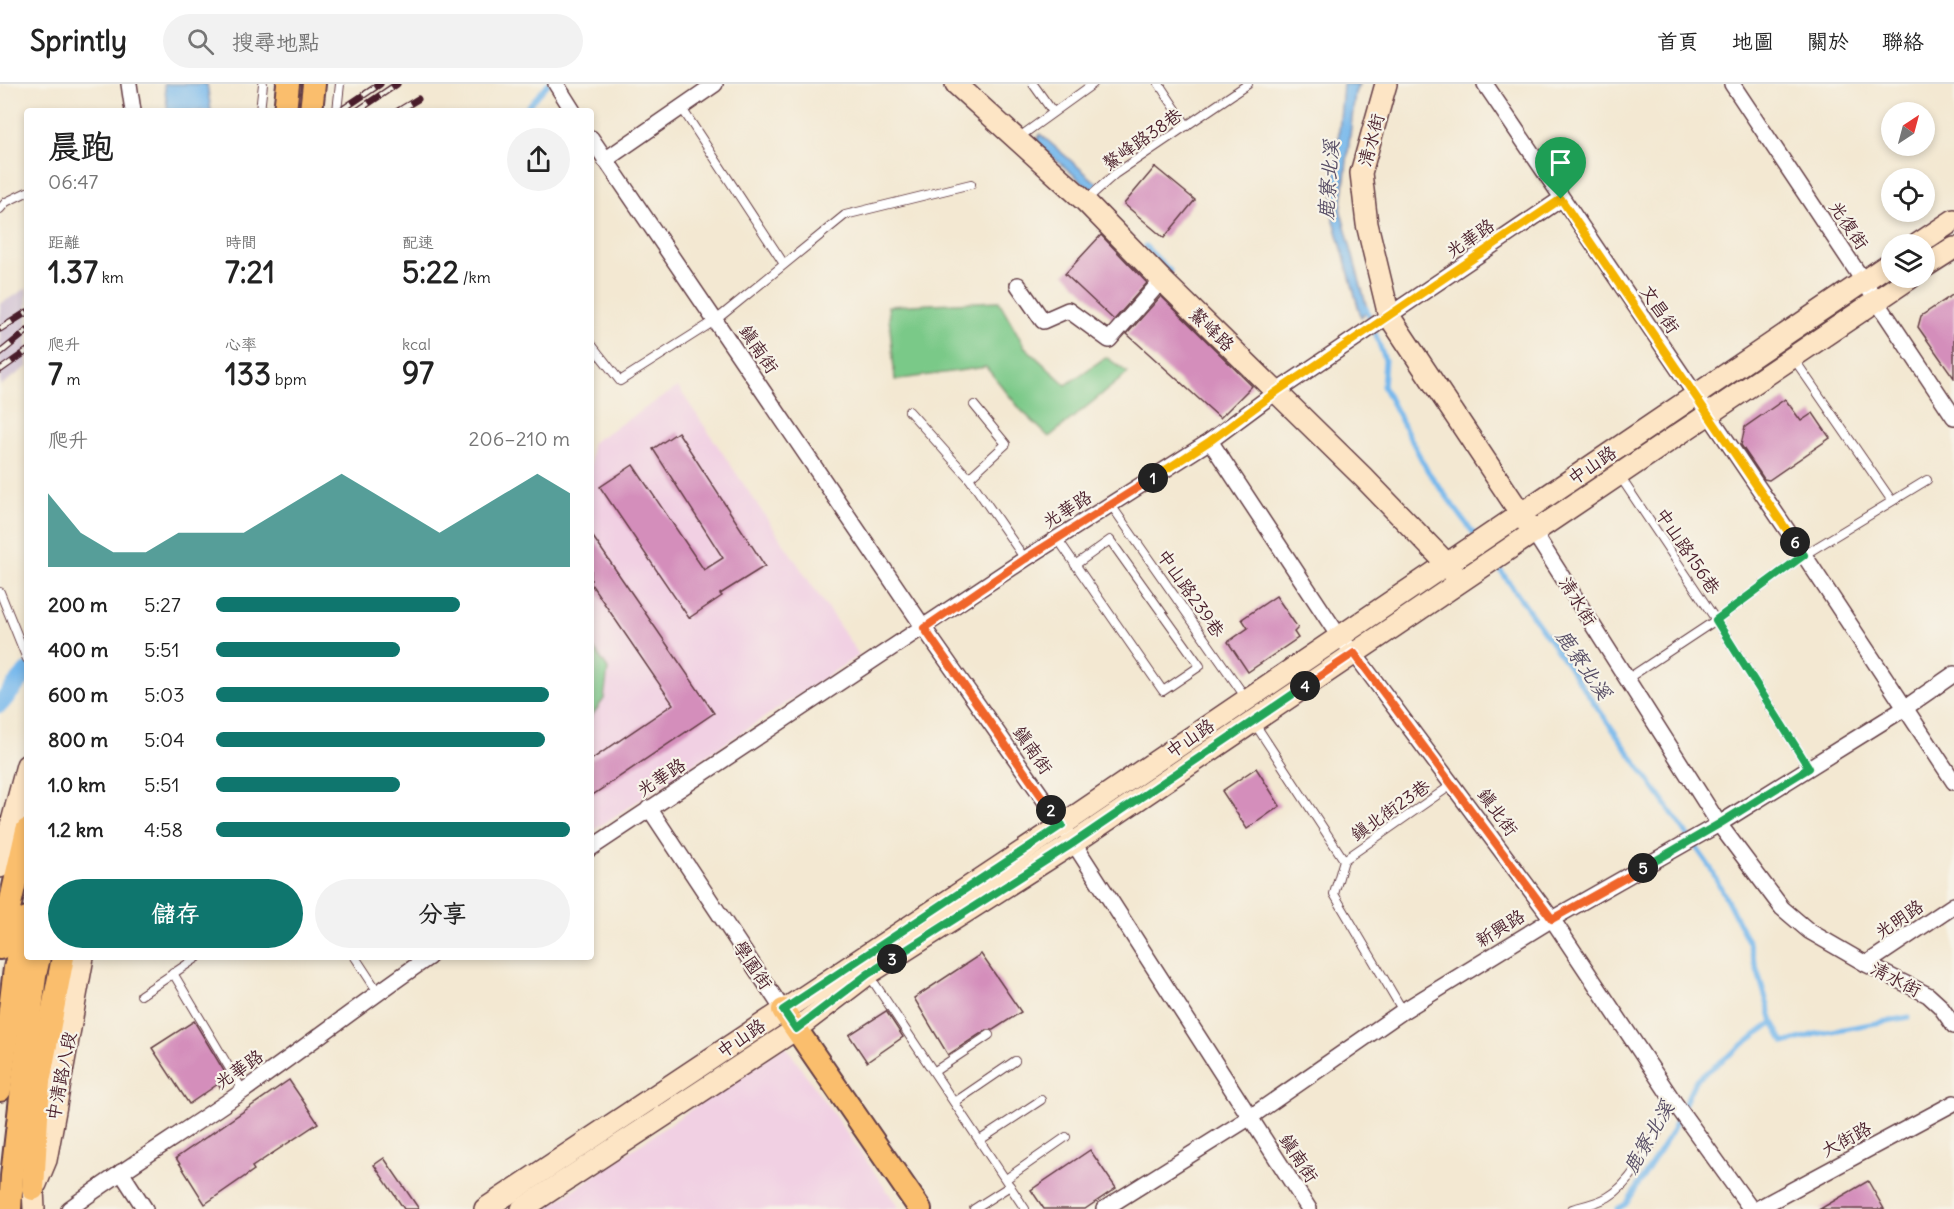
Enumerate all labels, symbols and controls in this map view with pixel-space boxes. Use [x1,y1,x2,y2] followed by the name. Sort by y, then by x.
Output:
[163,14,583,68] search box
[30,23,127,59] text: Sprintly
[184,25,217,58] icon: search
[232,28,320,56] text: 搜尋地點
[1657,28,1699,55] text: 首頁
[1732,28,1774,55] text: 地圖
[1807,28,1849,55] text: 關於
[1882,28,1924,55] text: 聯絡
[1881,102,1935,156] north arrow
[1881,102,1935,288] map controls
[1097,103,1187,175] street label: 鰲峰路38巷
[1353,111,1389,169] street label: 清水街
[48,125,114,167] text: 晨跑
[507,128,570,191] button: share
[1535,137,1586,199] pin
[1313,138,1343,221] water label: 鹿寮北溪
[1544,146,1577,179] icon: arrive
[1881,168,1935,222] button: locate
[48,169,98,194] text: 06:47
[1824,196,1874,254] street label: 光復街
[1441,213,1499,263] street label: 光華路
[48,232,80,252] text: 距離
[225,232,257,252] text: 時間
[402,232,434,252] text: 配速
[1881,234,1935,288] button: layers
[48,253,98,291] text: 1.37
[225,253,275,291] text: 7:21
[402,253,459,291] text: 5:22
[98,267,124,287] text: km
[459,267,491,287] text: /km
[1635,280,1685,338] street label: 文昌街
[1185,302,1239,356] street label: 鰲峰路
[734,320,784,378] street label: 鎮南街
[48,334,80,354] text: 爬升
[225,334,257,354] text: 心率
[402,334,431,354] text: kcal
[402,354,434,392] text: 97
[48,355,63,393] text: 7
[225,355,271,393] text: 133
[63,369,81,389] text: m
[271,369,307,389] text: bpm
[469,426,570,451] text: 206–210 m
[48,427,88,452] text: 爬升
[1563,440,1621,490] street label: 中山路
[1138,463,1168,493] pin: 1
[1150,468,1156,488] text: 1
[1038,485,1096,533] street label: 光華路
[1651,503,1725,599] street label: 中山路156巷
[1780,527,1810,557] pin: 6
[1790,532,1800,552] text: 6
[1152,544,1230,642] street label: 中山路239巷
[1554,572,1602,630] street label: 清水街
[48,592,108,617] text: 200 m
[144,592,181,617] text: 5:27
[1551,624,1618,705] water label: 鹿寮北溪
[48,637,108,662] text: 400 m
[144,637,179,662] text: 5:51
[1290,671,1320,701] pin: 4
[1300,676,1310,696] text: 4
[48,682,108,707] text: 600 m
[144,682,185,707] text: 5:03
[1161,713,1219,763] street label: 中山路
[1008,721,1058,779] street label: 鎮南街
[48,727,108,752] text: 800 m
[144,727,185,752] text: 5:04
[632,753,690,801] street label: 光華路
[48,772,106,797] text: 1.0 km
[144,772,179,797] text: 5:51
[1346,774,1434,846] street label: 鎮北街23巷
[1473,783,1523,841] street label: 鎮北街
[1036,795,1066,825] pin: 2
[1047,800,1055,820] text: 2
[48,817,104,842] text: 1.2 km
[144,817,183,842] text: 4:58
[1628,853,1658,883] pin: 5
[1638,858,1648,878] text: 5
[48,879,303,948] button: 儲存
[315,879,570,948] button: 分享
[1870,894,1928,944] street label: 光明路
[1471,904,1529,952] street label: 新興路
[728,936,778,994] street label: 學園街
[877,944,907,974] pin: 3
[887,949,897,969] text: 3
[1867,956,1925,1002] street label: 清水街
[712,1013,770,1063] street label: 中山路
[41,1030,81,1122] street label: 中清路八段
[210,1044,268,1094] street label: 光華路
[1617,1095,1679,1178] water label: 鹿寮北溪
[1817,1116,1875,1162] street label: 大街路
[1275,1129,1323,1187] street label: 鎮南街

